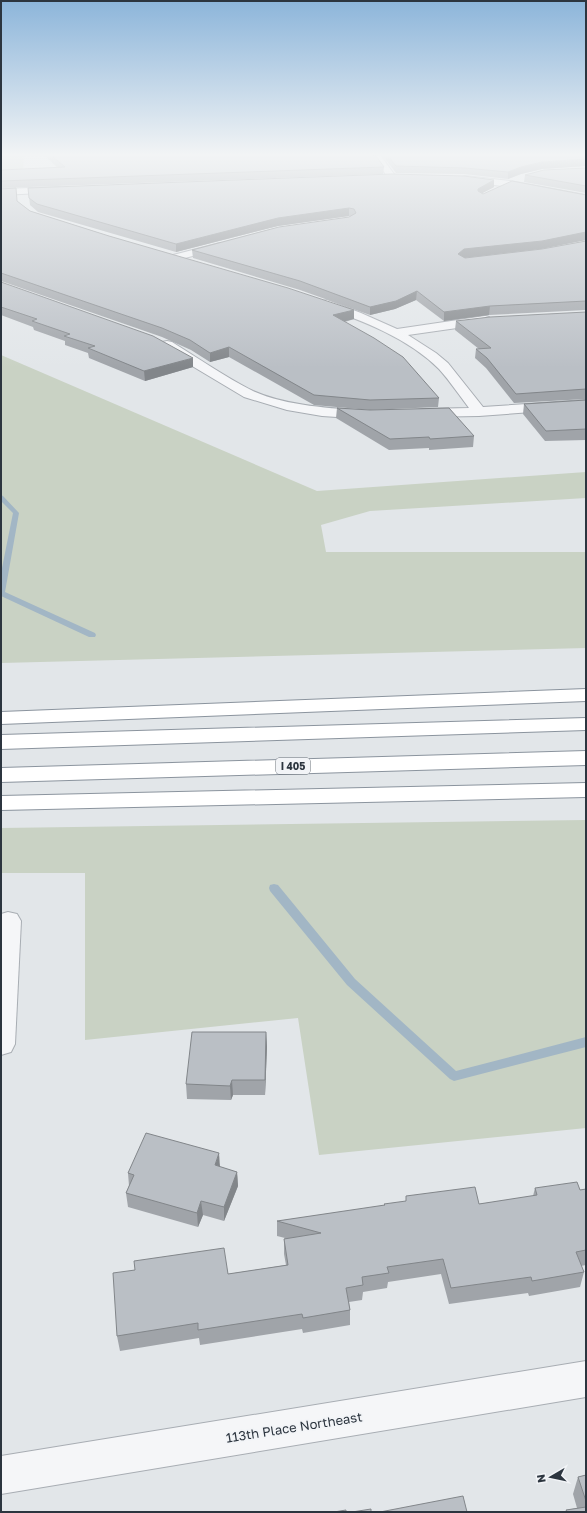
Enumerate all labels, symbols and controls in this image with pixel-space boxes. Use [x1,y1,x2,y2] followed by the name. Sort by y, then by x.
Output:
[276,758,310,774] road number: I 405
[225,1408,363,1446] street label: 113th Place Northeast
[531,1457,571,1497] north arrow
[534,1473,548,1484] text: N

